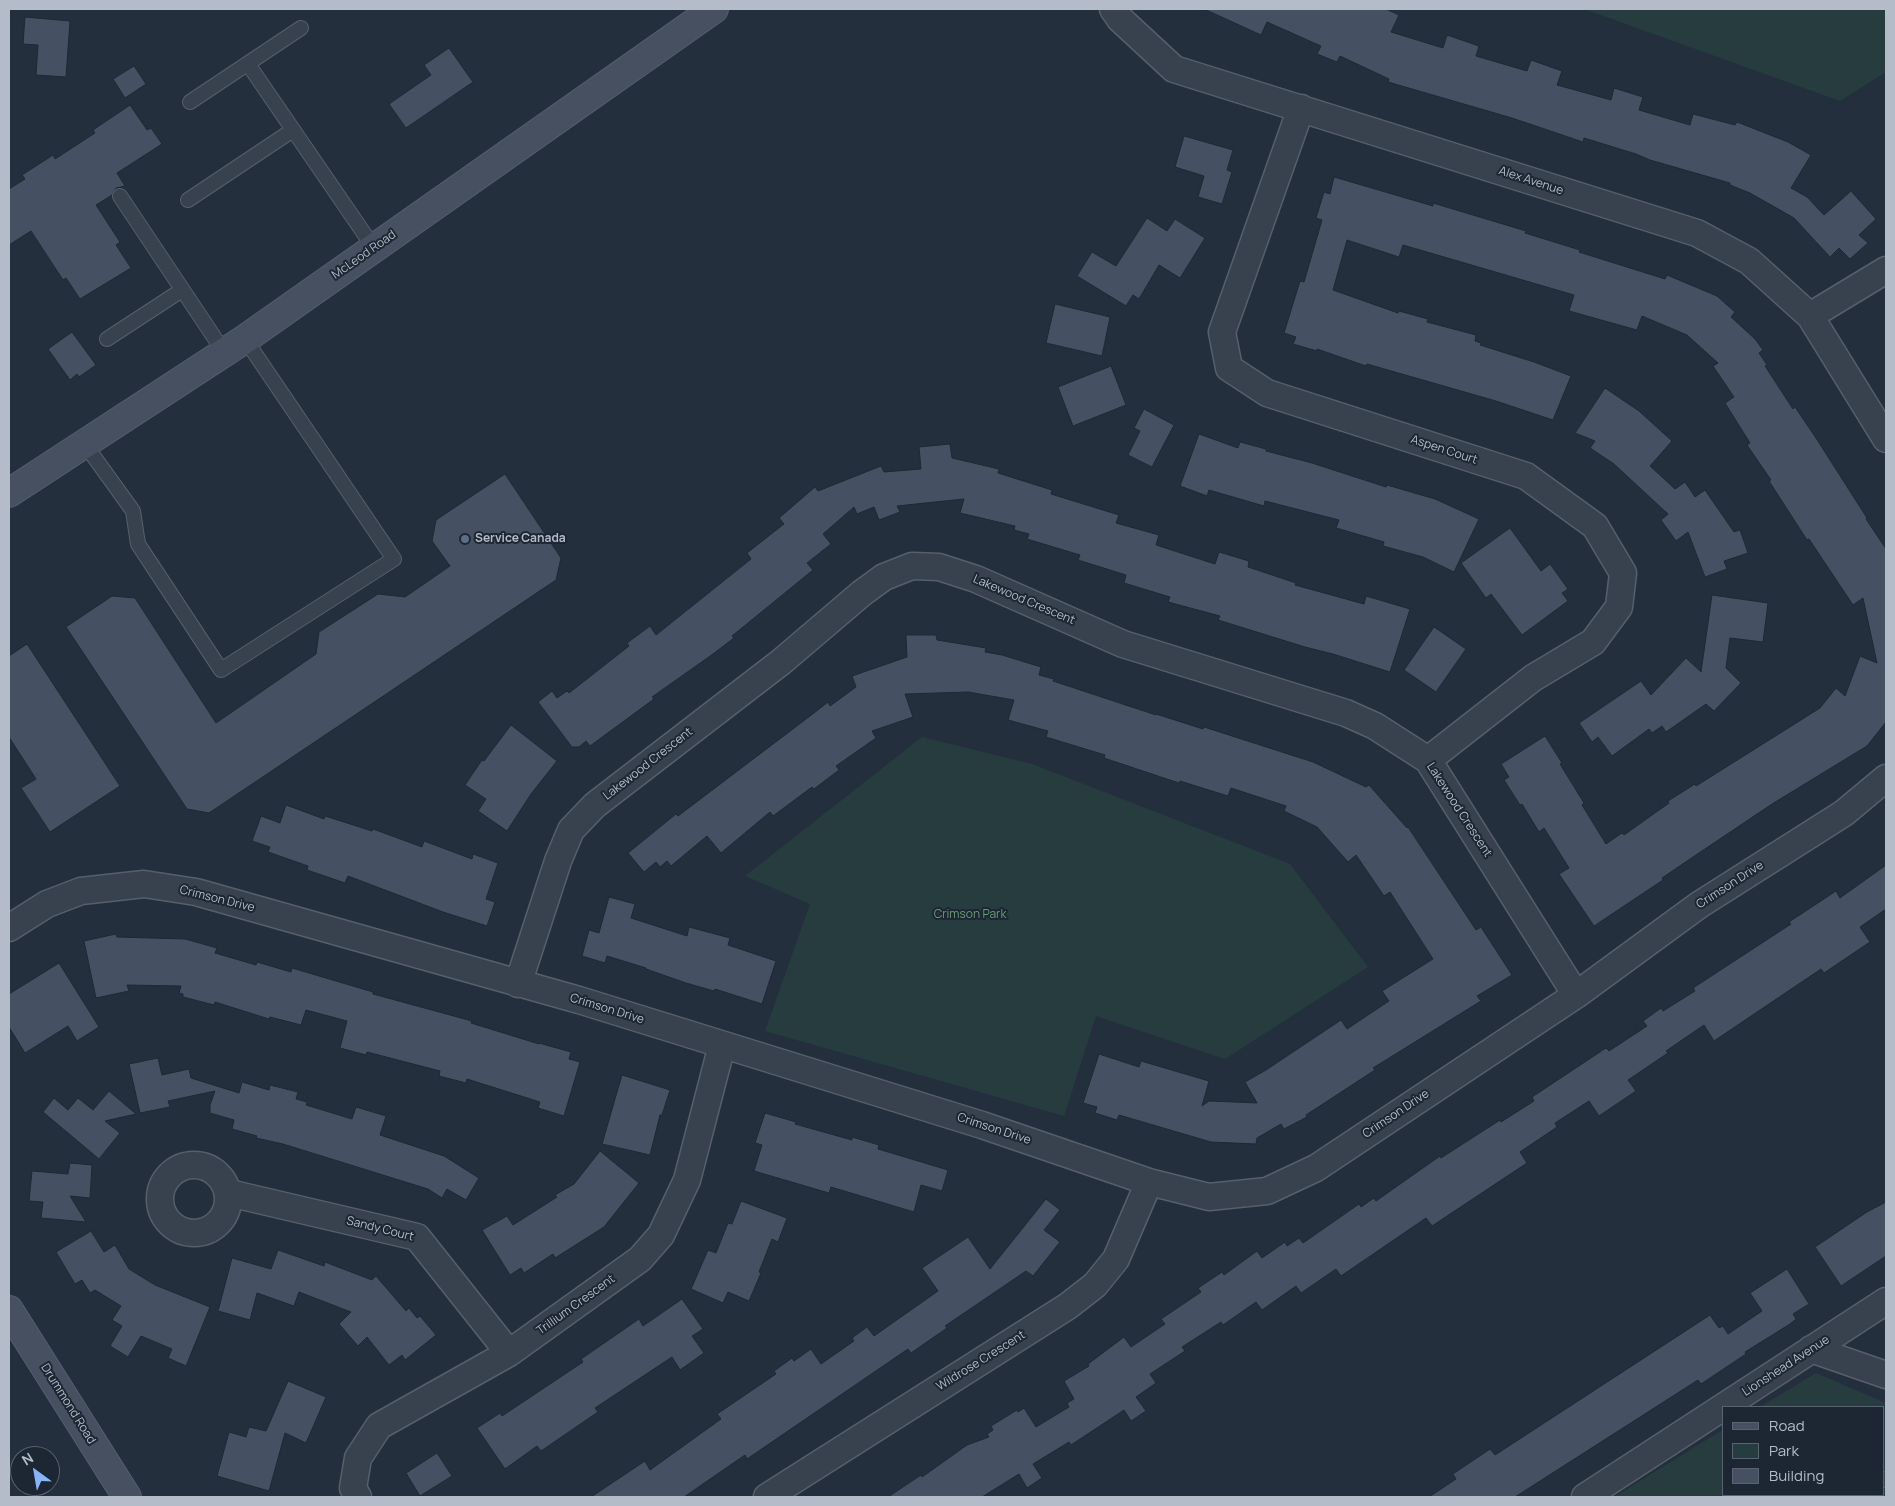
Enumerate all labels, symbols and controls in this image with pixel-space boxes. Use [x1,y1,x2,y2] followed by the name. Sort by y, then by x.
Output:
[1497,164,1565,198] street label: Alex Avenue
[329,228,399,282] street label: McLeod Road
[1409,432,1479,468] street label: Aspen Court
[475,532,566,546] place label: Service Canada
[459,533,471,545] marker: Service Canada
[971,572,1077,628] street label: Lakewood Crescent
[600,725,696,803] street label: Lakewood Crescent
[1423,760,1495,860] street label: Lakewood Crescent
[1694,858,1766,912] street label: Crimson Drive
[178,883,256,915] street label: Crimson Drive
[934,908,1006,922] park label: Crimson Park
[568,991,646,1027] street label: Crimson Drive
[1360,1087,1432,1141] street label: Crimson Drive
[955,1110,1033,1148] street label: Crimson Drive
[345,1214,415,1244] street label: Sandy Court
[534,1272,618,1338] street label: Trillium Crescent
[934,1328,1028,1394] street label: Wildrose Crescent
[1740,1333,1832,1399] street label: Lionshead Avenue
[38,1361,98,1447] street label: Drummond Road
[1722,1406,1885,1496] legend
[1769,1415,1805,1436] text: Road
[1769,1440,1799,1461] text: Park
[10,1446,60,1496] north arrow
[18,1448,37,1469] text: N
[1769,1465,1824,1486] text: Building

